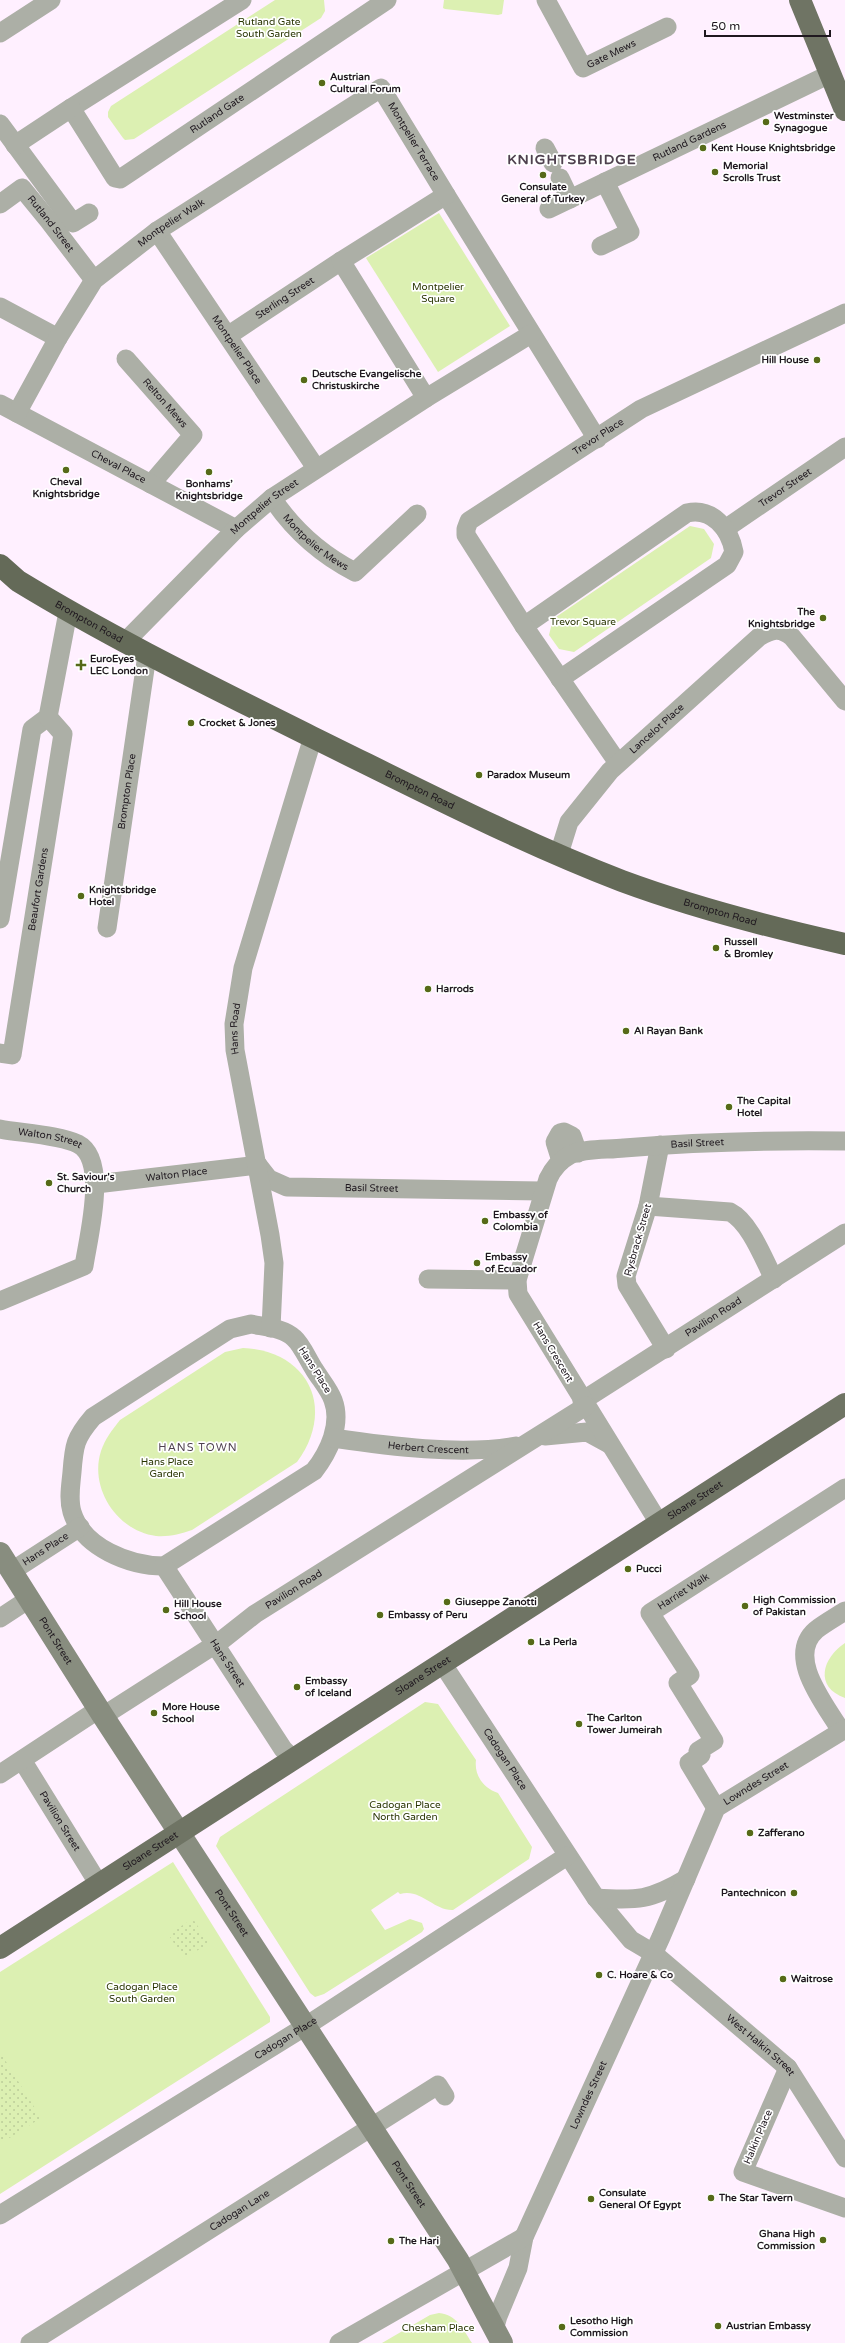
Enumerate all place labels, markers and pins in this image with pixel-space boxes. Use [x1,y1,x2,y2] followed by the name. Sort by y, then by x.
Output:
[330,71,401,95] place label: Austrian Cultural Forum
[317,78,327,88] marker: Austrian Cultural Forum
[774,110,834,134] place label: Westminster Synagogue
[761,117,771,127] marker: Westminster Synagogue
[711,142,836,154] place label: Kent House Knightsbridge
[698,143,708,153] marker: Kent House Knightsbridge
[723,160,781,184] place label: Memorial Scrolls Trust
[710,167,720,177] marker: Memorial Scrolls Trust
[538,170,548,180] marker: Consulate General of Turkey
[501,181,585,205] place label: Consulate General of Turkey
[761,354,809,366] place label: Hill House
[812,355,822,365] marker: Hill House
[312,368,422,392] place label: Deutsche Evangelische Christuskirche
[299,375,309,385] marker: Deutsche Evangelische Christuskirche
[61,465,71,475] marker: Cheval Knightsbridge
[204,467,214,477] marker: Bonhams’ Knightsbridge
[32,476,100,500] place label: Cheval Knightsbridge
[175,478,243,502] place label: Bonhams’ Knightsbridge
[748,606,815,630] place label: The Knightsbridge
[818,613,828,623] marker: The Knightsbridge
[90,653,148,677] place label: EuroEyes LEC London
[75,659,87,671] marker: EuroEyes LEC London
[199,717,276,729] place label: Crocket & Jones
[186,718,196,728] marker: Crocket & Jones
[487,769,570,781] place label: Paradox Museum
[474,770,484,780] marker: Paradox Museum
[89,884,156,908] place label: Knightsbridge Hotel
[76,891,86,901] marker: Knightsbridge Hotel
[724,936,774,960] place label: Russell & Bromley
[711,943,721,953] marker: Russell & Bromley
[436,983,474,995] place label: Harrods
[423,984,433,994] marker: Harrods
[634,1025,703,1037] place label: Al Rayan Bank
[621,1026,631,1036] marker: Al Rayan Bank
[736,1095,791,1119] place label: The Capital Hotel
[724,1102,734,1112] marker: The Capital Hotel
[57,1171,115,1195] place label: St. Saviour's Church
[44,1178,54,1188] marker: St. Saviour's Church
[493,1209,548,1233] place label: Embassy of Colombia
[480,1216,490,1226] marker: Embassy of Colombia
[485,1251,537,1275] place label: Embassy of Ecuador
[472,1258,482,1268] marker: Embassy of Ecuador
[636,1563,662,1575] place label: Pucci
[623,1564,633,1574] marker: Pucci
[753,1594,836,1618] place label: High Commission of Pakistan
[455,1596,537,1608] place label: Giuseppe Zanotti
[442,1597,452,1607] marker: Giuseppe Zanotti
[174,1598,222,1622] place label: Hill House School
[740,1601,750,1611] marker: High Commission of Pakistan
[161,1605,171,1615] marker: Hill House School
[388,1609,468,1621] place label: Embassy of Peru
[375,1610,385,1620] marker: Embassy of Peru
[539,1636,578,1648] place label: La Perla
[526,1637,536,1647] marker: La Perla
[305,1675,352,1699] place label: Embassy of Iceland
[292,1682,302,1692] marker: Embassy of Iceland
[162,1701,220,1725] place label: More House School
[149,1708,159,1718] marker: More House School
[586,1712,662,1736] place label: The Carlton Tower Jumeirah
[574,1719,584,1729] marker: The Carlton Tower Jumeirah
[758,1827,805,1839] place label: Zafferano
[745,1828,755,1838] marker: Zafferano
[721,1887,786,1899] place label: Pantechnicon
[789,1888,799,1898] marker: Pantechnicon
[607,1969,673,1981] place label: C. Hoare & Co
[594,1970,604,1980] marker: C. Hoare & Co
[791,1973,833,1985] place label: Waitrose
[778,1974,788,1984] marker: Waitrose
[599,2187,681,2211] place label: Consulate General Of Egypt
[718,2192,793,2204] place label: The Star Tavern
[706,2193,716,2203] marker: The Star Tavern
[586,2194,596,2204] marker: Consulate General Of Egypt
[757,2228,815,2252] place label: Ghana High Commission
[398,2235,439,2247] place label: The Hari
[818,2235,828,2245] marker: Ghana High Commission
[386,2236,396,2246] marker: The Hari
[570,2315,633,2339] place label: Lesotho High Commission
[726,2320,812,2332] place label: Austrian Embassy
[713,2321,723,2331] marker: Austrian Embassy
[557,2322,567,2332] marker: Lesotho High Commission

